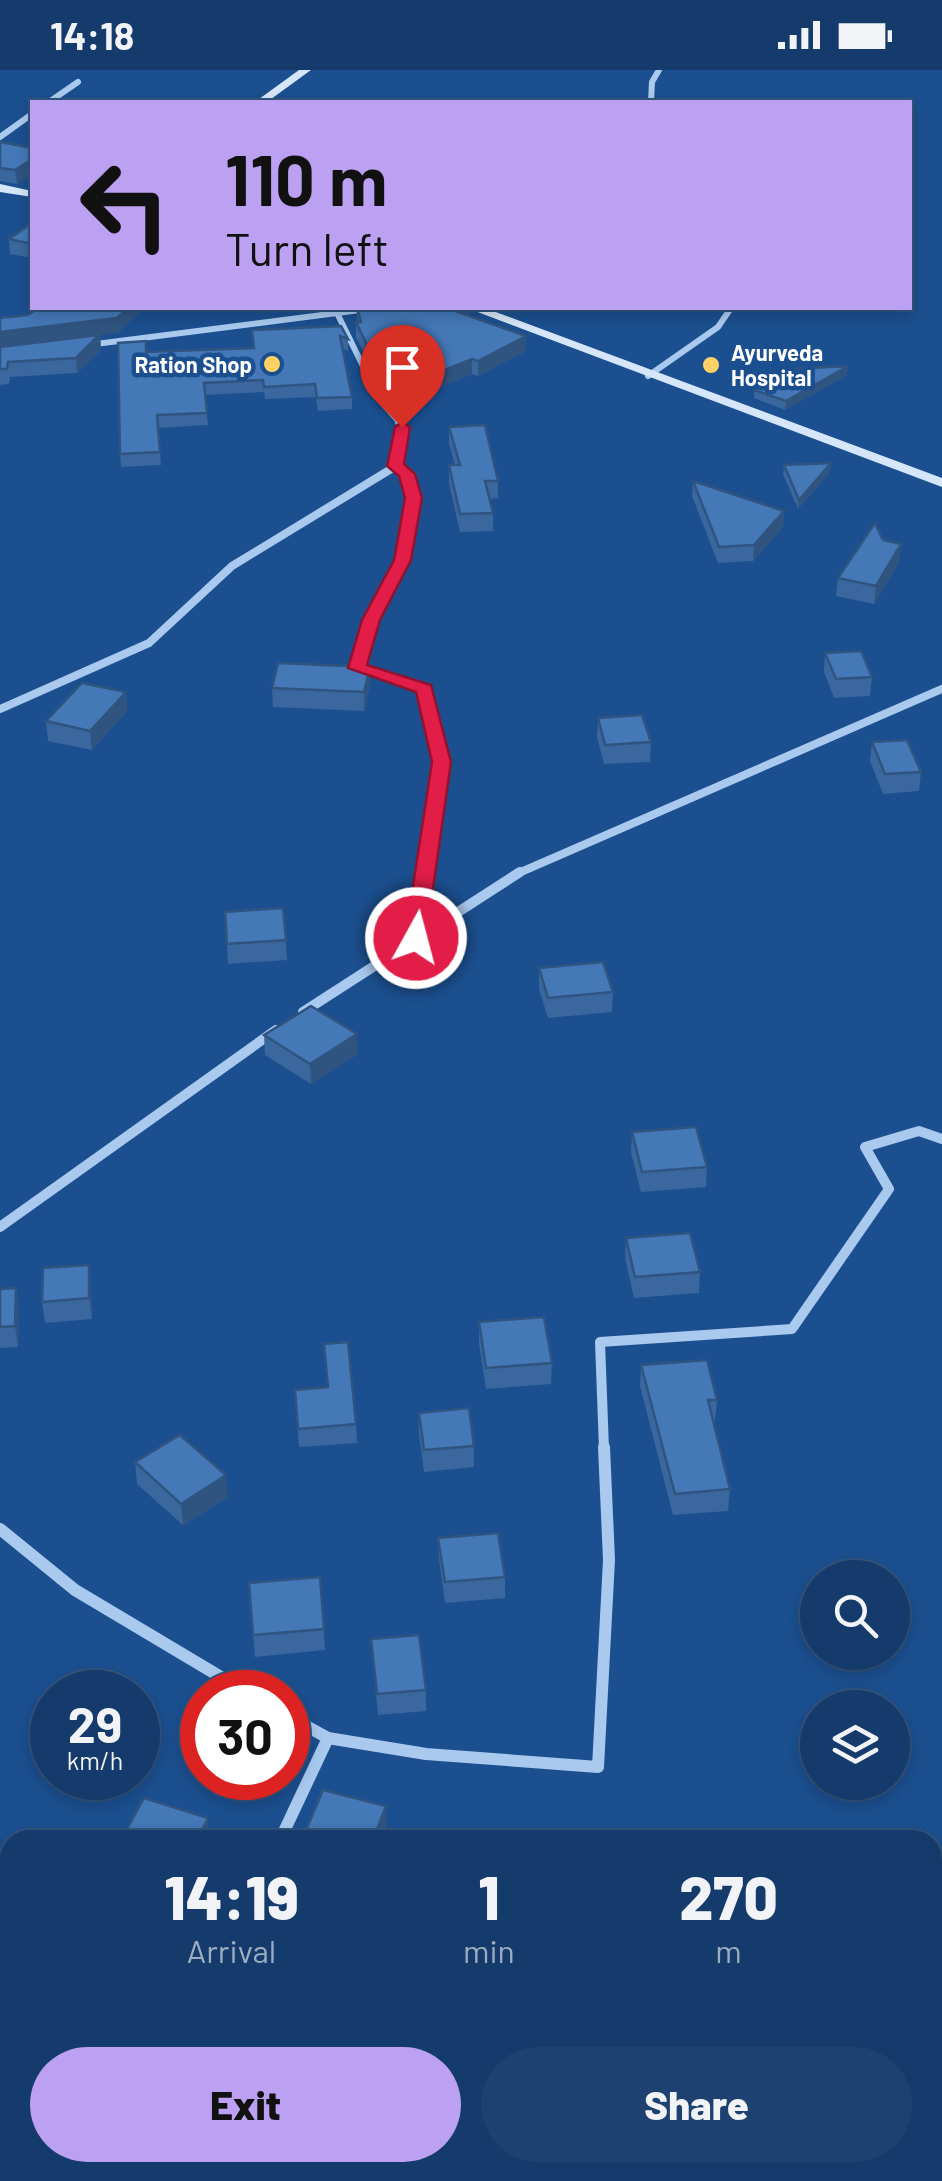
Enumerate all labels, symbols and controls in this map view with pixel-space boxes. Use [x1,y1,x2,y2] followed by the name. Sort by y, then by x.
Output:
[50,12,134,58] text: 14:18
[225,136,387,220] text: 110 m
[60,140,190,270] icon: left
[225,221,389,275] text: Turn left
[360,325,445,428] pin
[731,339,823,390] place label: Ayurveda Hospital
[375,340,430,395] icon: arrive
[135,351,252,377] place label: Ration Shop
[261,353,283,375] marker: Ration Shop
[700,354,722,376] marker: Ayurveda Hospital
[364,886,468,990] position arrow
[800,1560,910,1800] map controls
[800,1560,910,1670] button: search
[180,1670,310,1800] speed limit sign: 30
[800,1690,910,1800] button: layers
[68,1693,122,1753] text: 29
[67,1745,123,1775] text: km/h
[164,1860,299,1932] text: 14:19
[478,1860,500,1932] text: 1
[679,1860,778,1932] text: 270
[187,1931,276,1969] text: Arrival
[463,1931,515,1969] text: min
[715,1931,742,1969] text: m
[30,2047,461,2162] button: Exit
[481,2047,912,2162] button: Share

